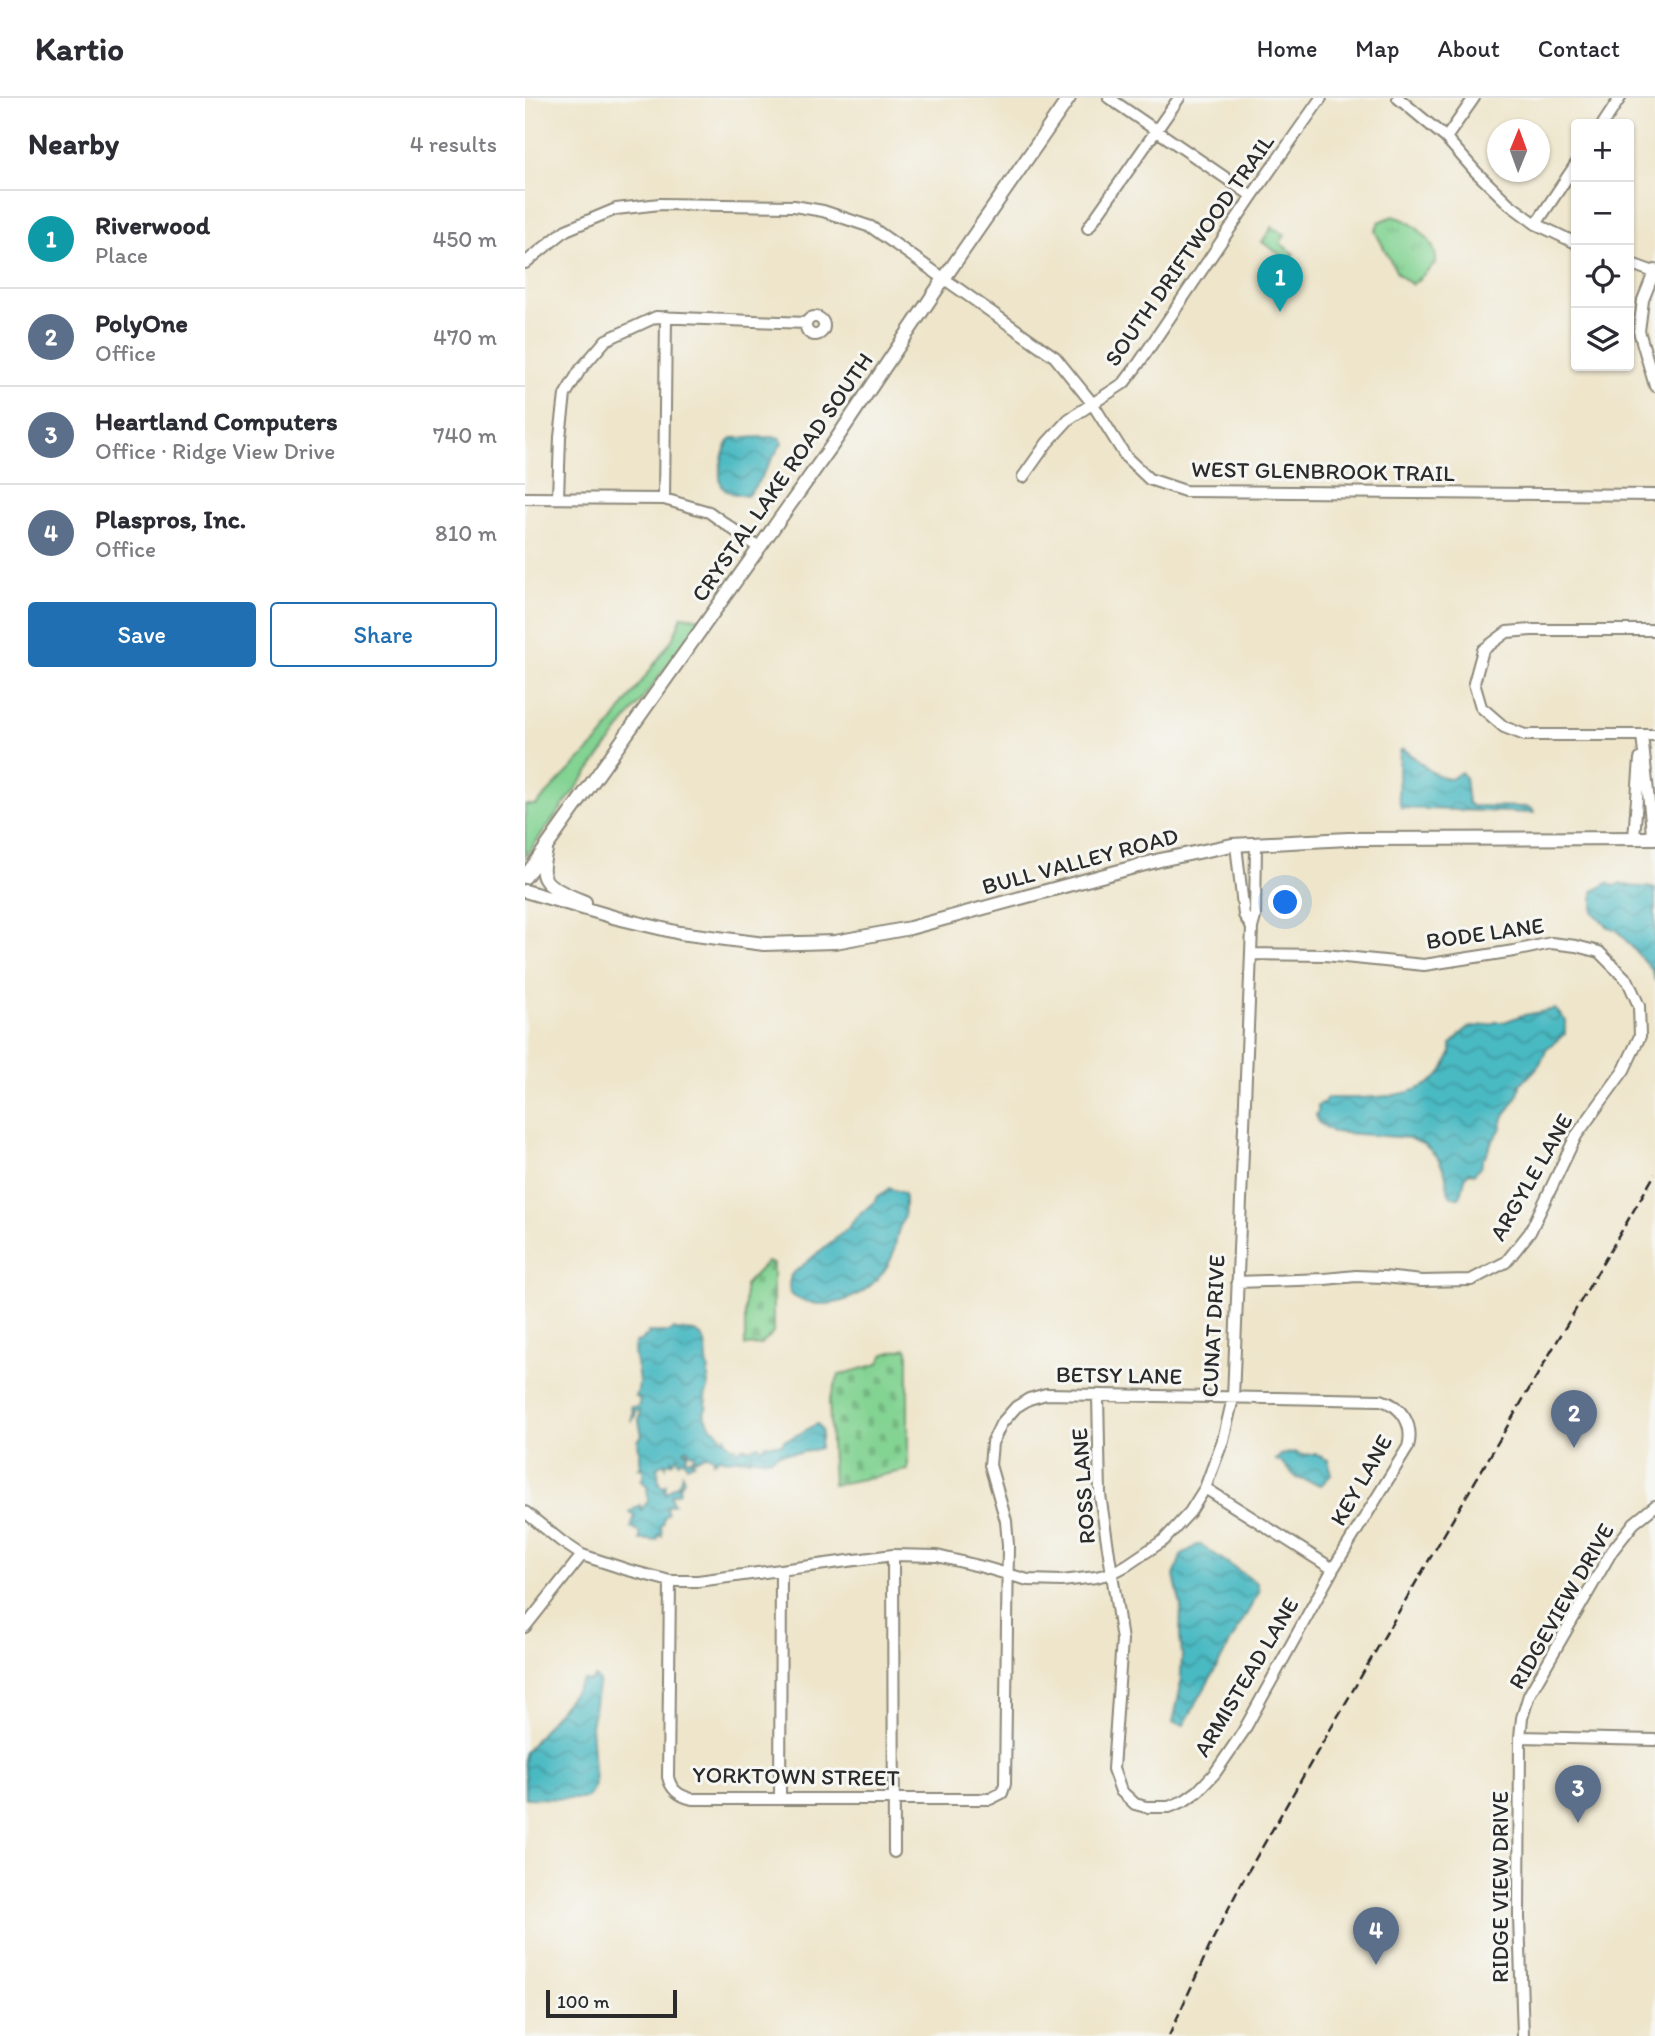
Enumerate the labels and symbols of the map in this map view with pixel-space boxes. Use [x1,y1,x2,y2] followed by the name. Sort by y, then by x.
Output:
[1487,119,1550,182] north arrow
[1098,128,1280,371] street label: SOUTH DRIFTWOOD TRAIL
[1257,254,1303,312] pin: 1
[685,347,879,607] street label: CRYSTAL LAKE ROAD SOUTH
[1191,455,1455,487] street label: WEST GLENBROOK TRAIL
[979,821,1181,901] street label: BULL VALLEY ROAD
[1268,885,1302,919] your location
[1424,911,1546,955] street label: BODE LANE
[1483,1109,1579,1245] street label: ARGYLE LANE
[1195,1254,1231,1398] street label: CUNAT DRIVE
[1056,1360,1183,1390] street label: BETSY LANE
[1551,1390,1597,1448] pin: 2
[1065,1427,1101,1545] street label: ROSS LANE
[1324,1429,1398,1530] street label: KEY LANE
[1502,1518,1620,1694] street label: RIDGEVIEW DRIVE
[1187,1592,1305,1762] street label: ARMISTEAD LANE
[692,1760,900,1792] street label: YORKTOWN STREET
[1555,1765,1601,1823] pin: 3
[1486,1791,1514,1983] street label: RIDGE VIEW DRIVE
[1353,1907,1399,1965] pin: 4
[546,1987,677,2019] scale bar

